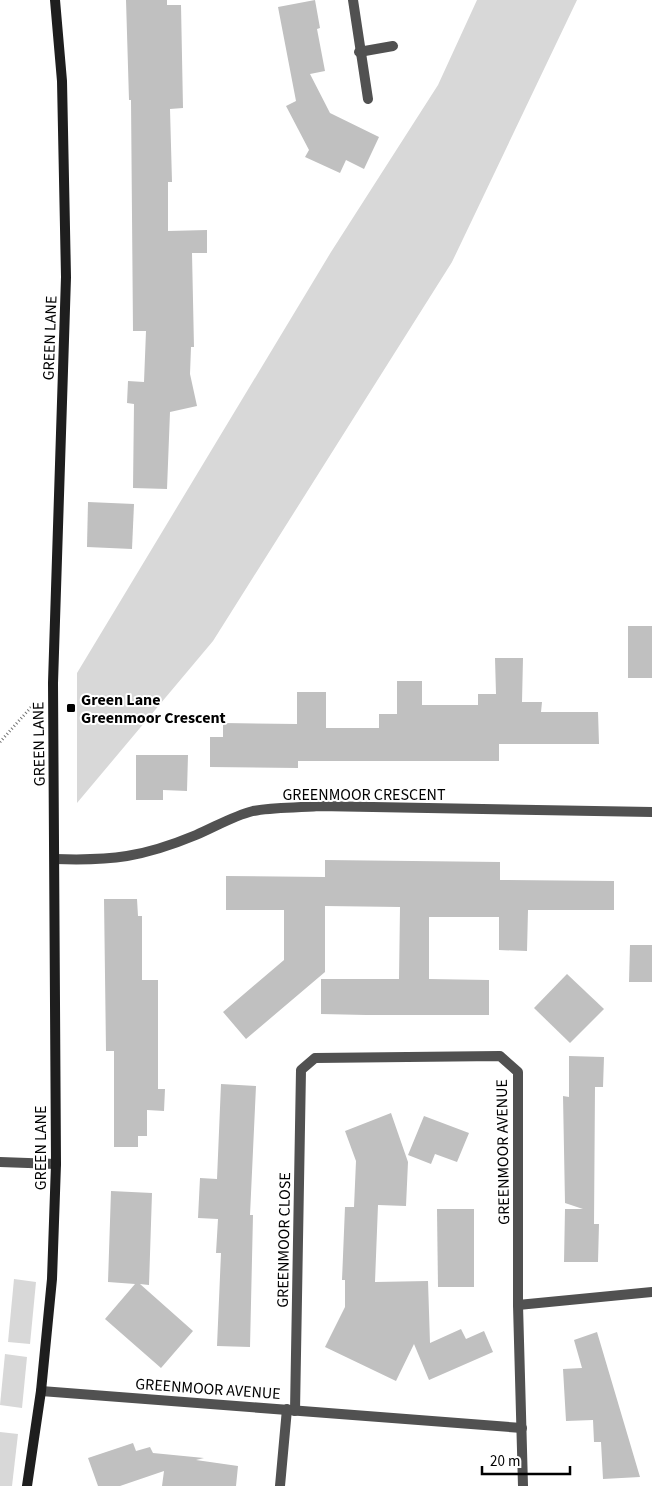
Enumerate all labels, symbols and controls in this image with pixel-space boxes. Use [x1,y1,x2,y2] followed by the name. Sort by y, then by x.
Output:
[38,295,62,381] street label: GREEN LANE
[81,689,226,729] place label: Green Lane Greenmoor Crescent
[27,701,51,787] street label: GREEN LANE
[65,702,77,714] marker: Green Lane Greenmoor Crescent
[282,784,446,806] street label: GREENMOOR CRESCENT
[491,1079,515,1225] street label: GREENMOOR AVENUE
[30,1106,52,1190] street label: GREEN LANE
[272,1172,296,1308] street label: GREENMOOR CLOSE
[135,1373,281,1405] street label: GREENMOOR AVENUE
[482,1444,570,1476] scale bar
[490,1451,520,1472] text: 20 m

